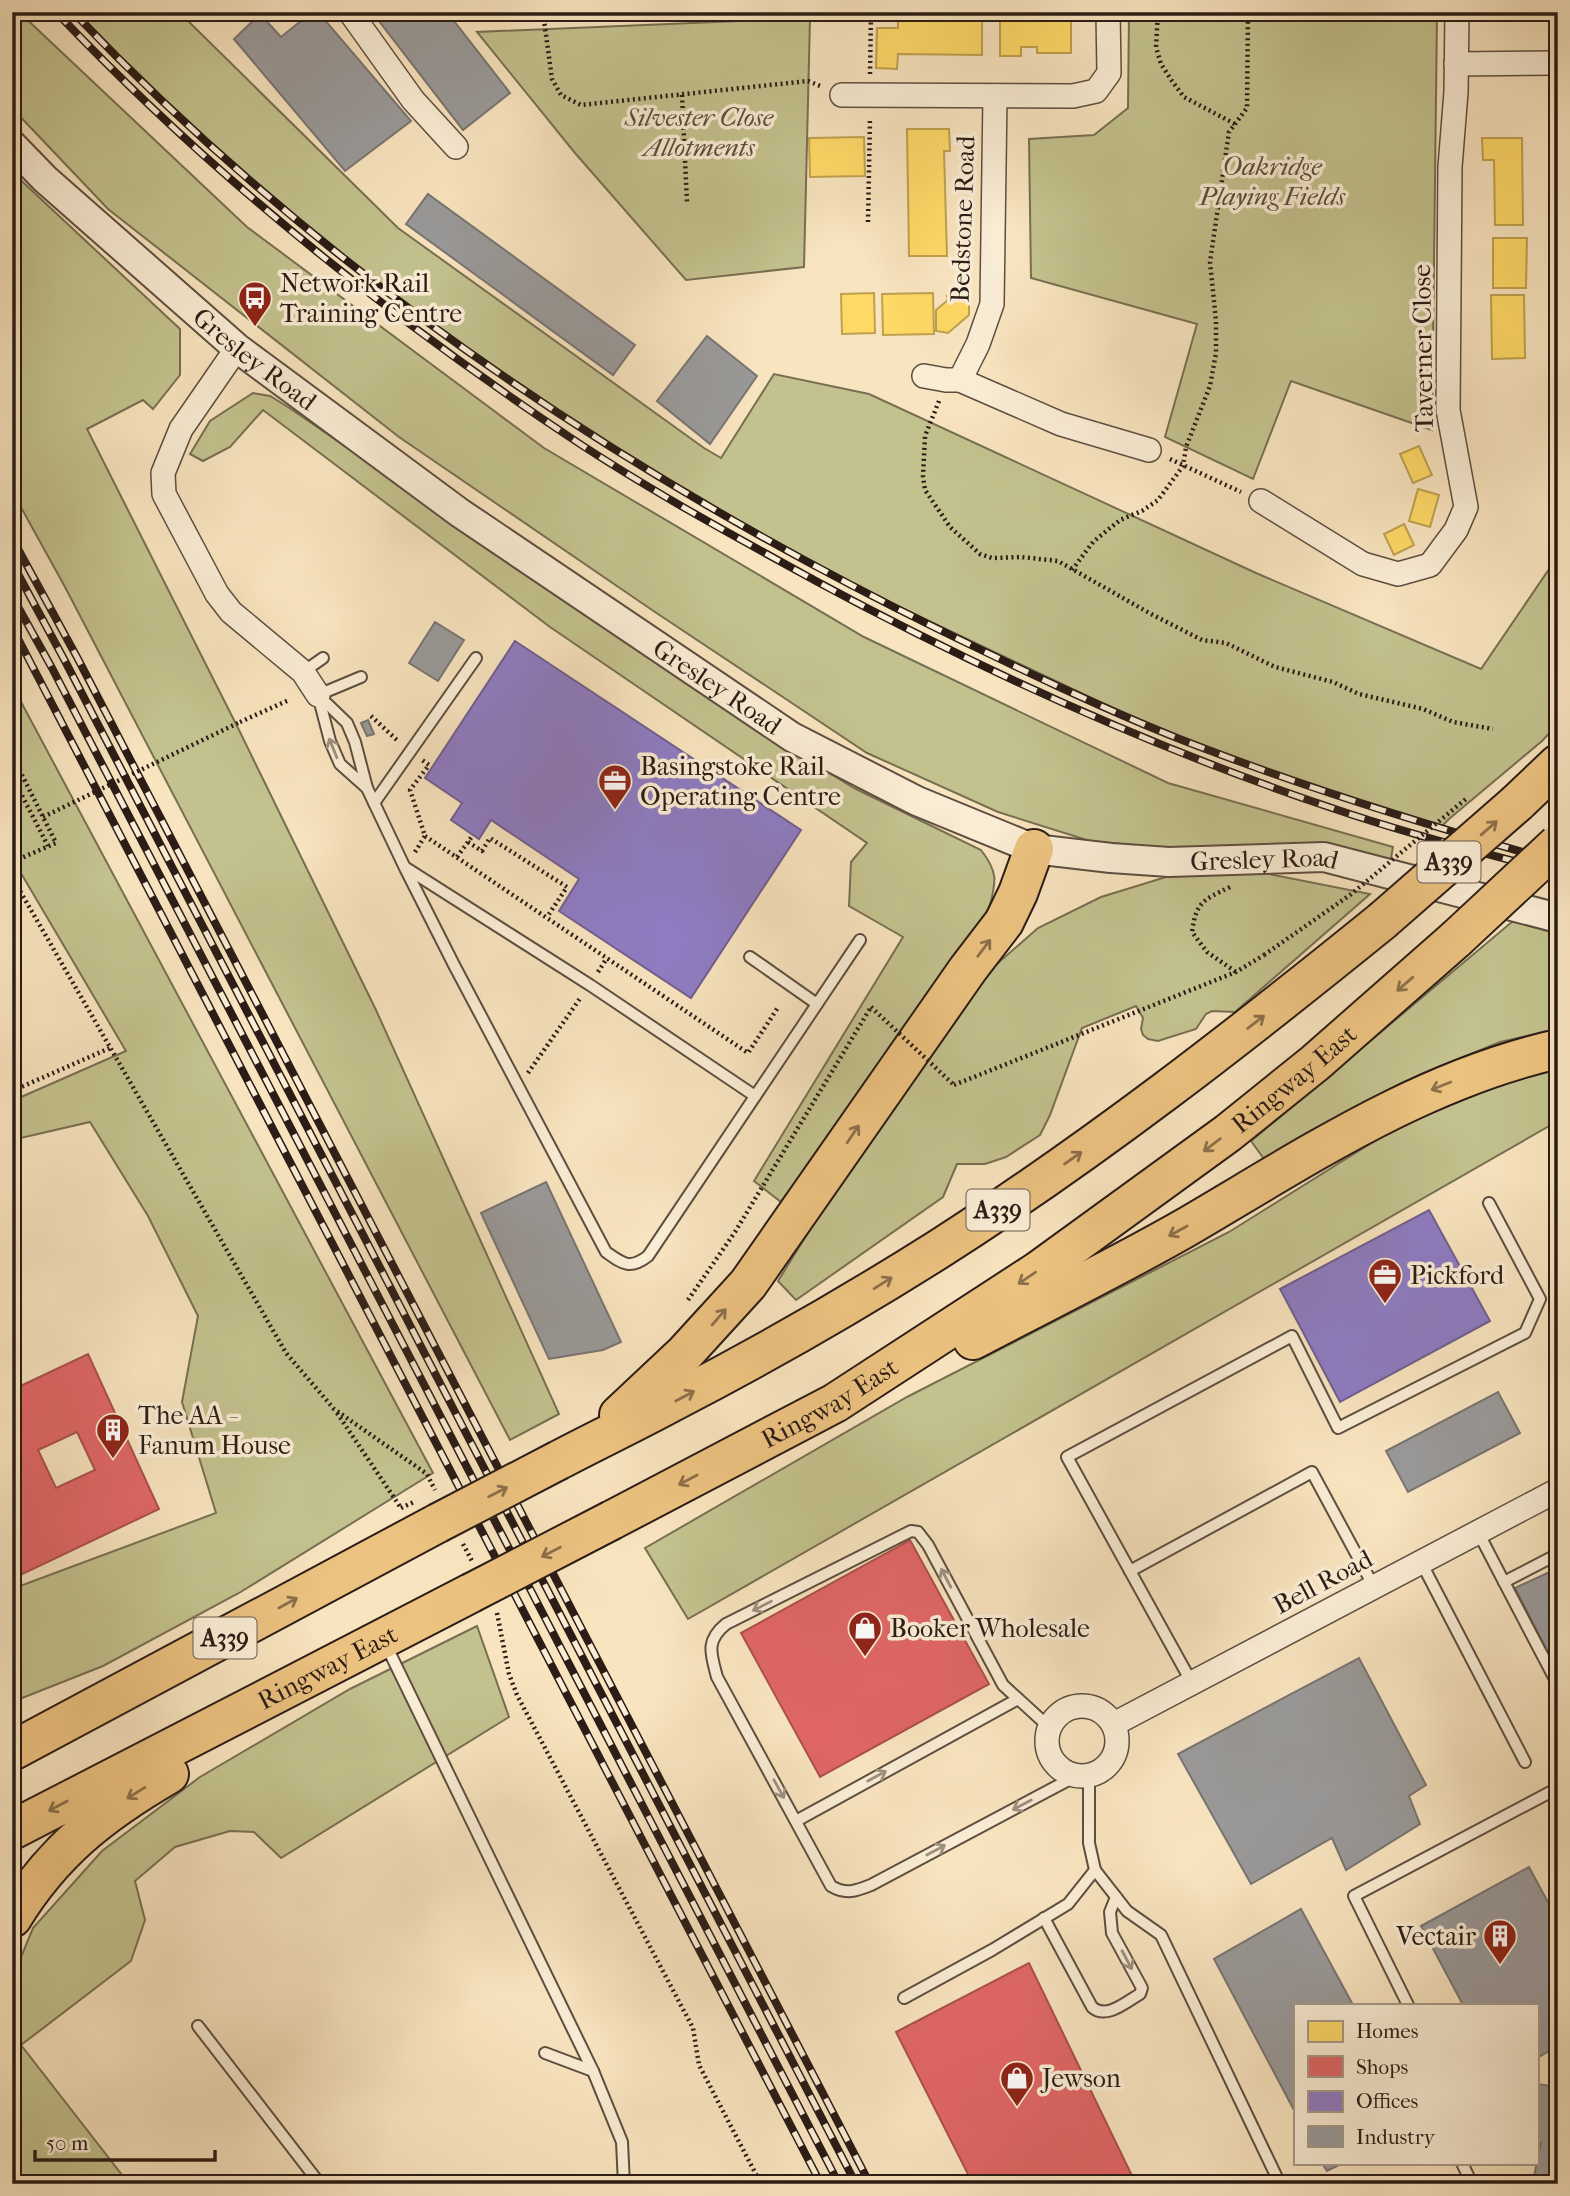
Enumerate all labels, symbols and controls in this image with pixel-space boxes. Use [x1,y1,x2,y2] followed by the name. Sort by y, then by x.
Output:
[624,102,775,163] park label: Silvester Close Allotments
[945,134,981,303] street label: Bedstone Road
[1198,151,1346,212] park label: Oakridge Playing Fields
[1406,264,1440,432] street label: Taverner Close
[280,268,462,329] place label: Network Rail Training Centre
[236,279,274,328] bus stop icon: Network Rail Training Centre
[187,301,323,418] street label: Gresley Road
[647,632,788,741] street label: Gresley Road
[325,737,338,759] one-way arrow
[640,751,841,812] place label: Basingstoke Rail Operating Centre
[596,762,634,811] office icon: Basingstoke Rail Operating Centre
[1479,820,1497,836] one-way arrow
[1190,841,1343,877] street label: Gresley Road
[1418,842,1480,882] road number: A339
[976,938,991,957] one-way arrow
[1396,976,1414,992] one-way arrow
[1246,1015,1264,1030] one-way arrow
[1225,1018,1363,1140] street label: Ringway East
[1431,1081,1452,1094] one-way arrow
[846,1125,860,1144] one-way arrow
[1203,1138,1221,1153] one-way arrow
[1063,1151,1083,1165] one-way arrow
[967,1190,1030,1230] road number: A339
[1168,1224,1188,1238] one-way arrow
[1366,1256,1404,1305] office icon: Pickford
[1410,1260,1505,1291] place label: Pickford
[1018,1271,1037,1285] one-way arrow
[873,1276,893,1290] one-way arrow
[711,1308,727,1326] one-way arrow
[756,1351,904,1455] street label: Ringway East
[675,1388,695,1402] one-way arrow
[138,1400,291,1461] place label: The AA - Fanum House
[94,1411,132,1460] building icon: The AA - Fanum House
[678,1474,699,1487] one-way arrow
[487,1485,508,1498] one-way arrow
[1268,1543,1378,1621] street label: Bell Road
[541,1545,562,1559] one-way arrow
[938,1568,952,1589] one-way arrow
[278,1596,298,1610] one-way arrow
[752,1599,773,1613] one-way arrow
[846,1609,884,1658] shop icon: Booker Wholesale
[890,1613,1090,1644] place label: Booker Wholesale
[194,1618,256,1658] road number: A339
[252,1618,403,1716] street label: Ringway East
[866,1769,887,1782] one-way arrow
[772,1778,786,1799] one-way arrow
[127,1786,146,1801] one-way arrow
[1012,1798,1032,1812] one-way arrow
[48,1799,68,1813] one-way arrow
[926,1843,946,1857] one-way arrow
[1481,1917,1519,1966] building icon: Vectair
[1395,1921,1476,1952] place label: Vectair
[1121,1949,1134,1970] one-way arrow
[1294,2004,1538,2164] legend
[1356,2019,1419,2043] text: Homes
[1356,2055,1409,2079] text: Shops
[998,2059,1036,2108] shop icon: Jewson
[1040,2063,1121,2094] place label: Jewson
[1356,2089,1419,2113] text: Offices
[35,2119,215,2163] scale bar
[1356,2125,1436,2149] text: Industry
[46,2131,89,2155] text: 50 m

